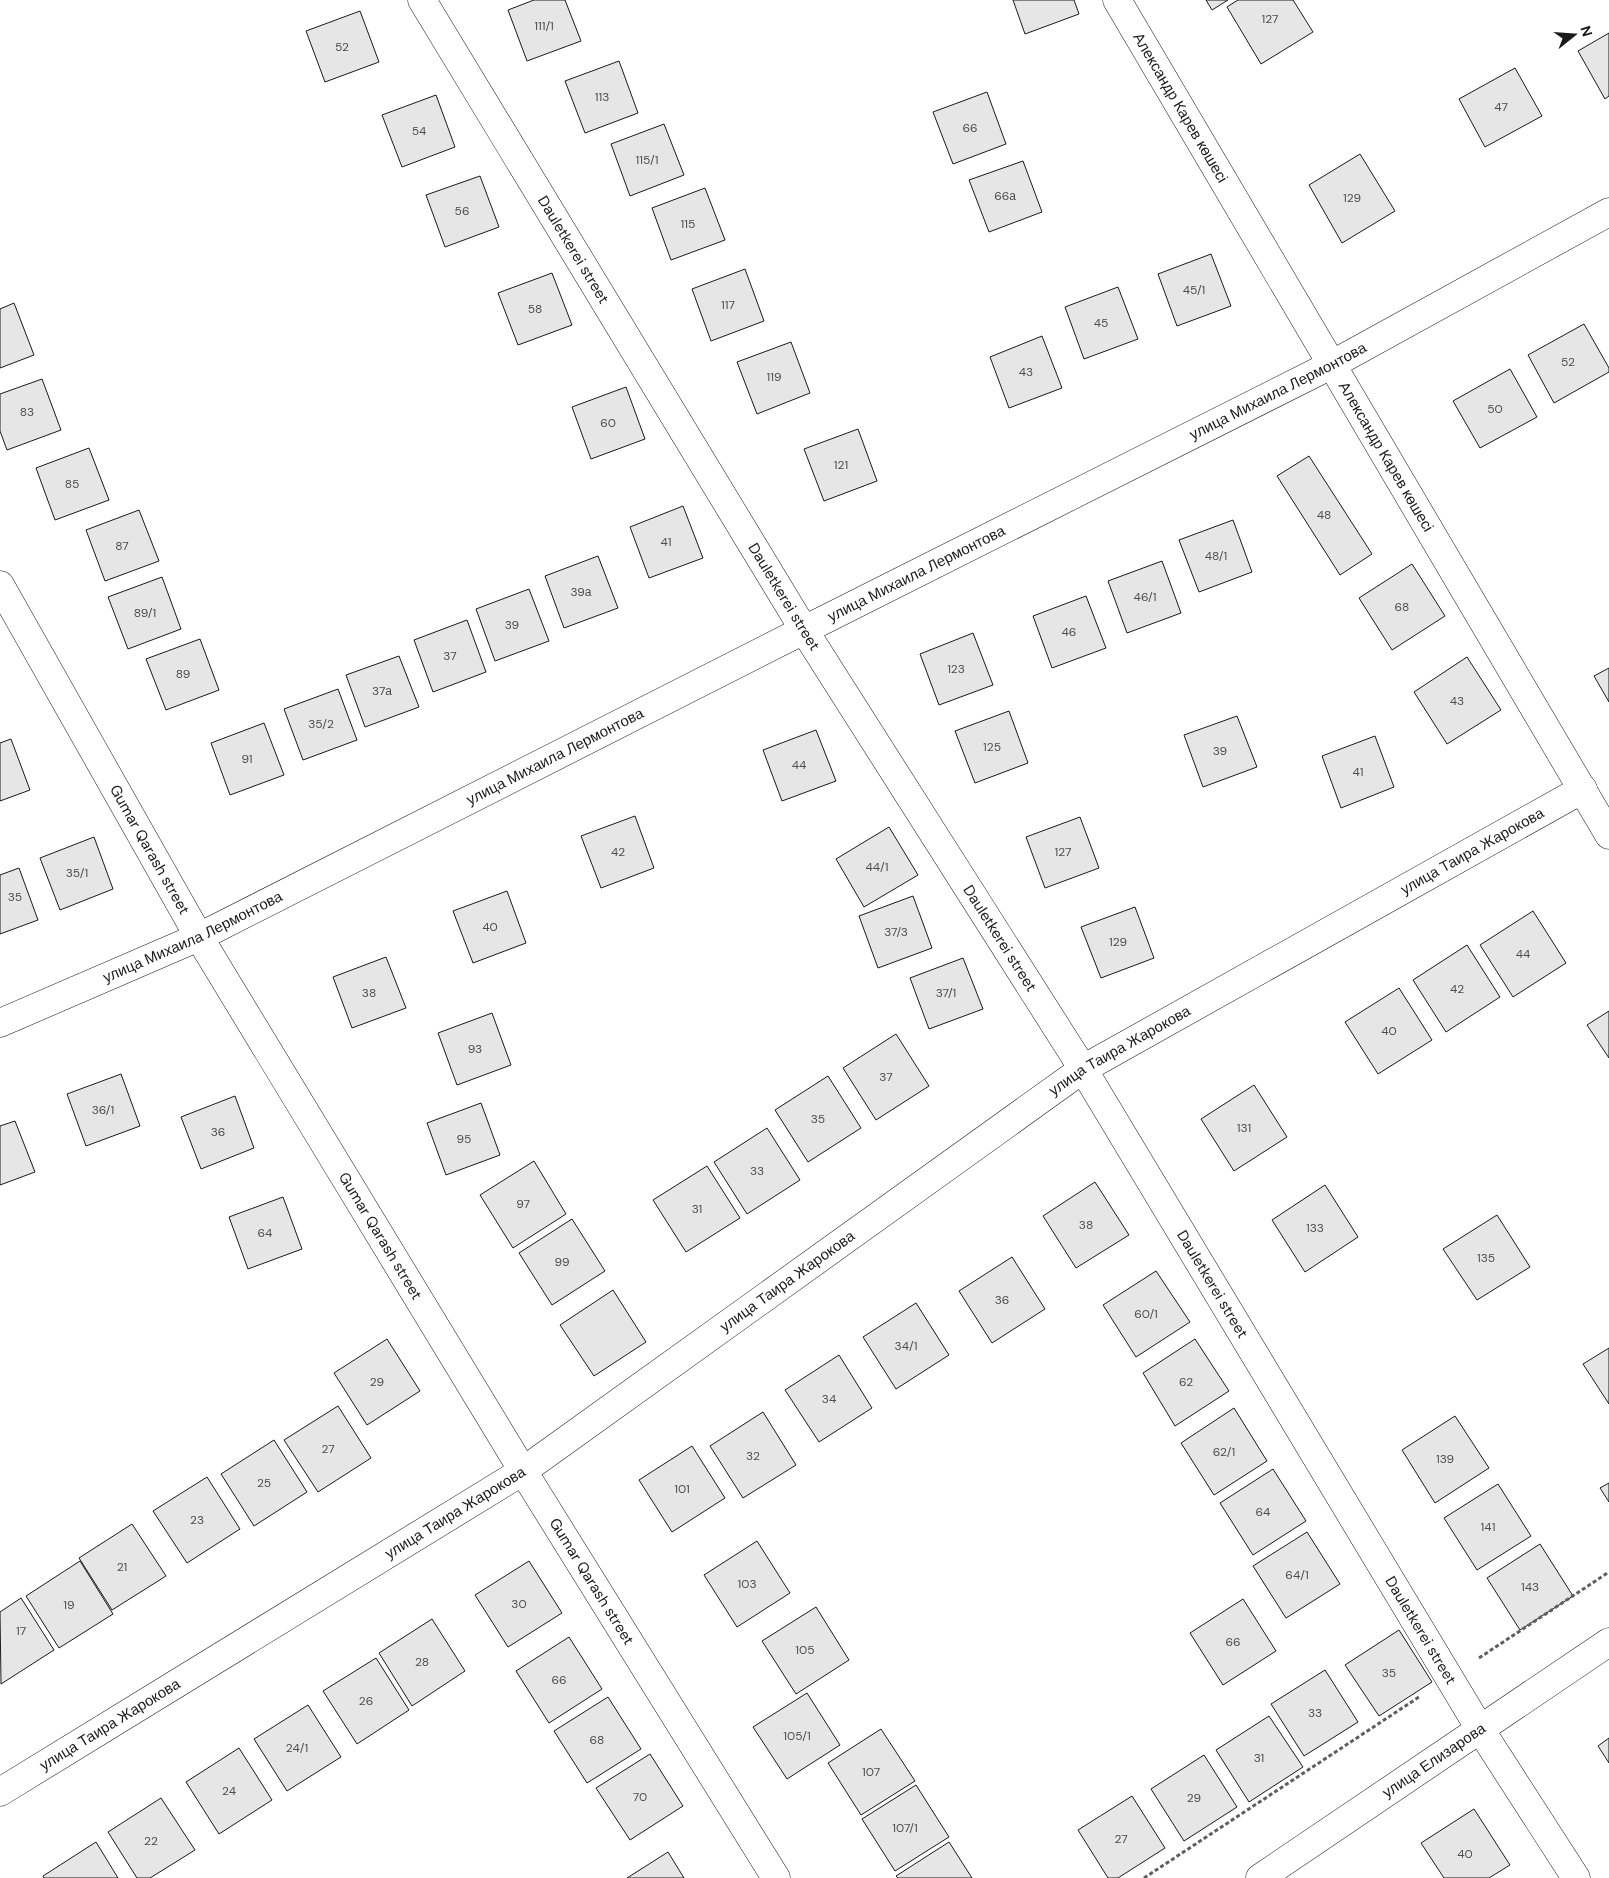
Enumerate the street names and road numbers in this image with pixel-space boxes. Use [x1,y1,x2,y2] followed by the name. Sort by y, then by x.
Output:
[1128,29,1232,186] street label: Александр Карев көшесі
[533,192,614,307] street label: Dauletkerei street
[1186,337,1370,445] street label: улица Михаила Лермонтова
[1334,378,1438,535] street label: Александр Карев көшесі
[824,520,1009,626] street label: улица Михаила Лермонтова
[744,539,825,654] street label: Dauletkerei street
[463,703,648,810] street label: улица Михаила Лермонтова
[105,781,194,918] street label: Gumar Qarash street
[1397,803,1548,899] street label: улица Таира Жарокова
[959,881,1041,995] street label: Dauletkerei street
[100,886,286,987] street label: улица Михаила Лермонтова
[1045,1000,1195,1100] street label: улица Таира Жарокова
[334,1168,427,1304] street label: Gumar Qarash street
[716,1226,859,1336] street label: улица Таира Жарокова
[1172,1226,1253,1342] street label: Dauletkerei street
[381,1462,530,1563] street label: улица Таира Жарокова
[545,1514,639,1649] street label: Gumar Qarash street
[1380,1573,1461,1688] street label: Dauletkerei street
[36,1673,185,1775] street label: улица Таира Жарокова
[1378,1718,1490,1802] street label: улица Елизарова

